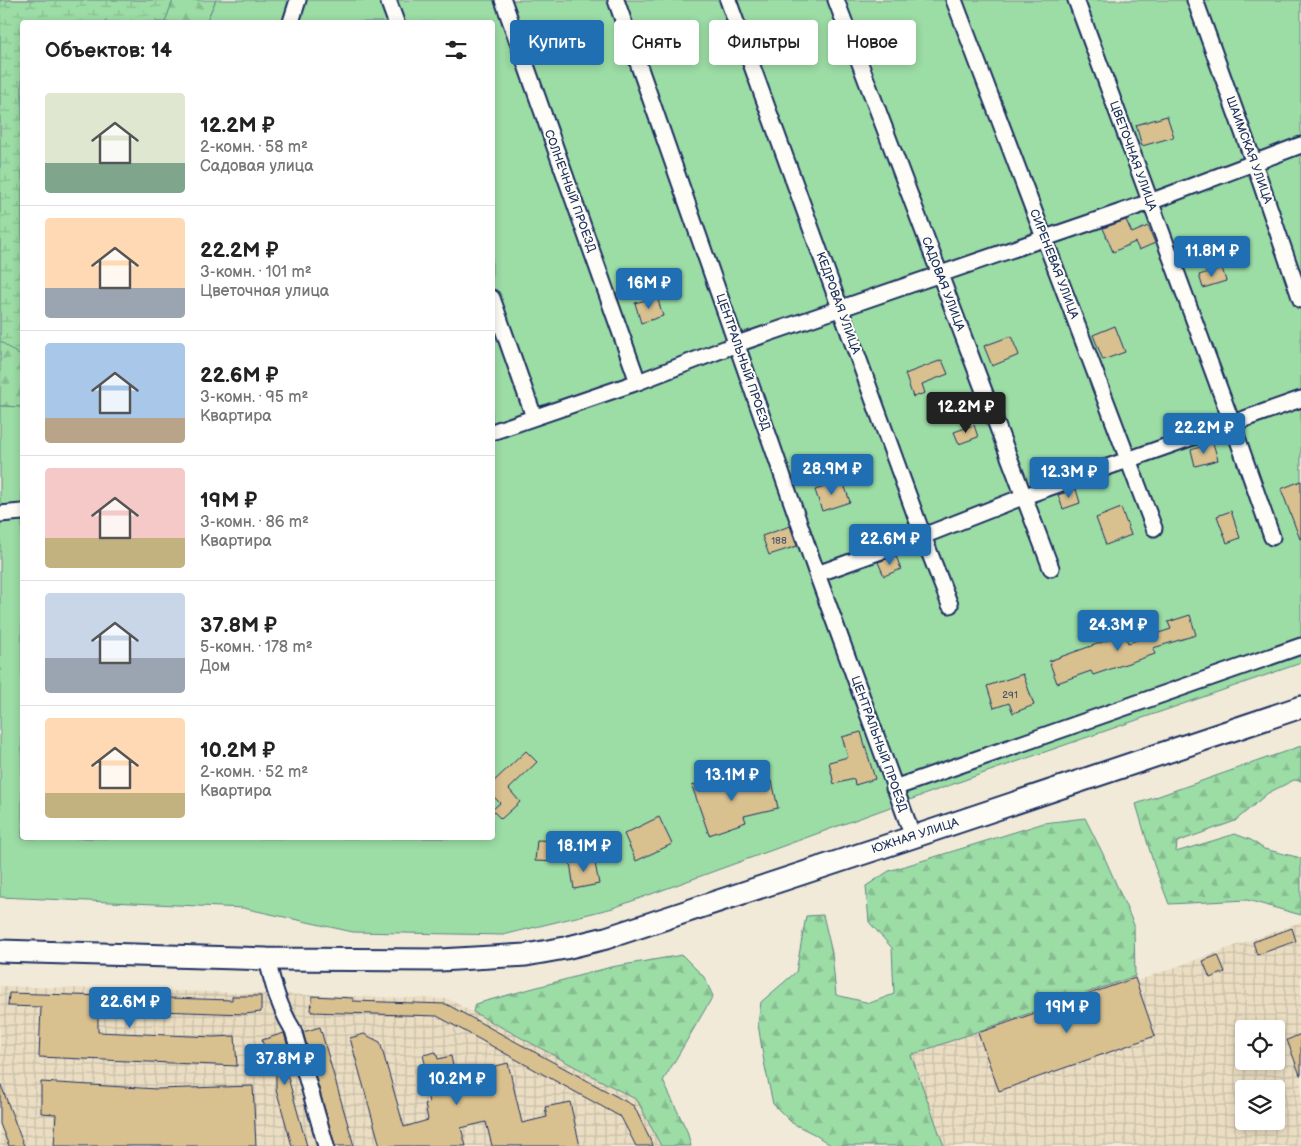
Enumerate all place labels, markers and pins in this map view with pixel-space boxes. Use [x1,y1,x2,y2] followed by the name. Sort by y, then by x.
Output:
[1166,236,1258,278] pin: 11.8M ₽
[614,268,684,310] pin: 16M ₽
[920,392,1012,434] pin: 12.2M ₽
[1158,412,1250,455] pin: 22.2M ₽
[786,454,878,496] pin: 28.9M ₽
[1023,456,1115,499] pin: 12.3M ₽
[844,524,936,566] pin: 22.6M ₽
[1072,610,1164,652] pin: 24.3M ₽
[686,760,778,802] pin: 13.1M ₽
[538,830,630,873] pin: 18.1M ₽
[84,986,176,1029] pin: 22.6M ₽
[1032,992,1102,1034] pin: 19M ₽
[239,1044,331,1086] pin: 37.8M ₽
[411,1064,503,1106] pin: 10.2M ₽

